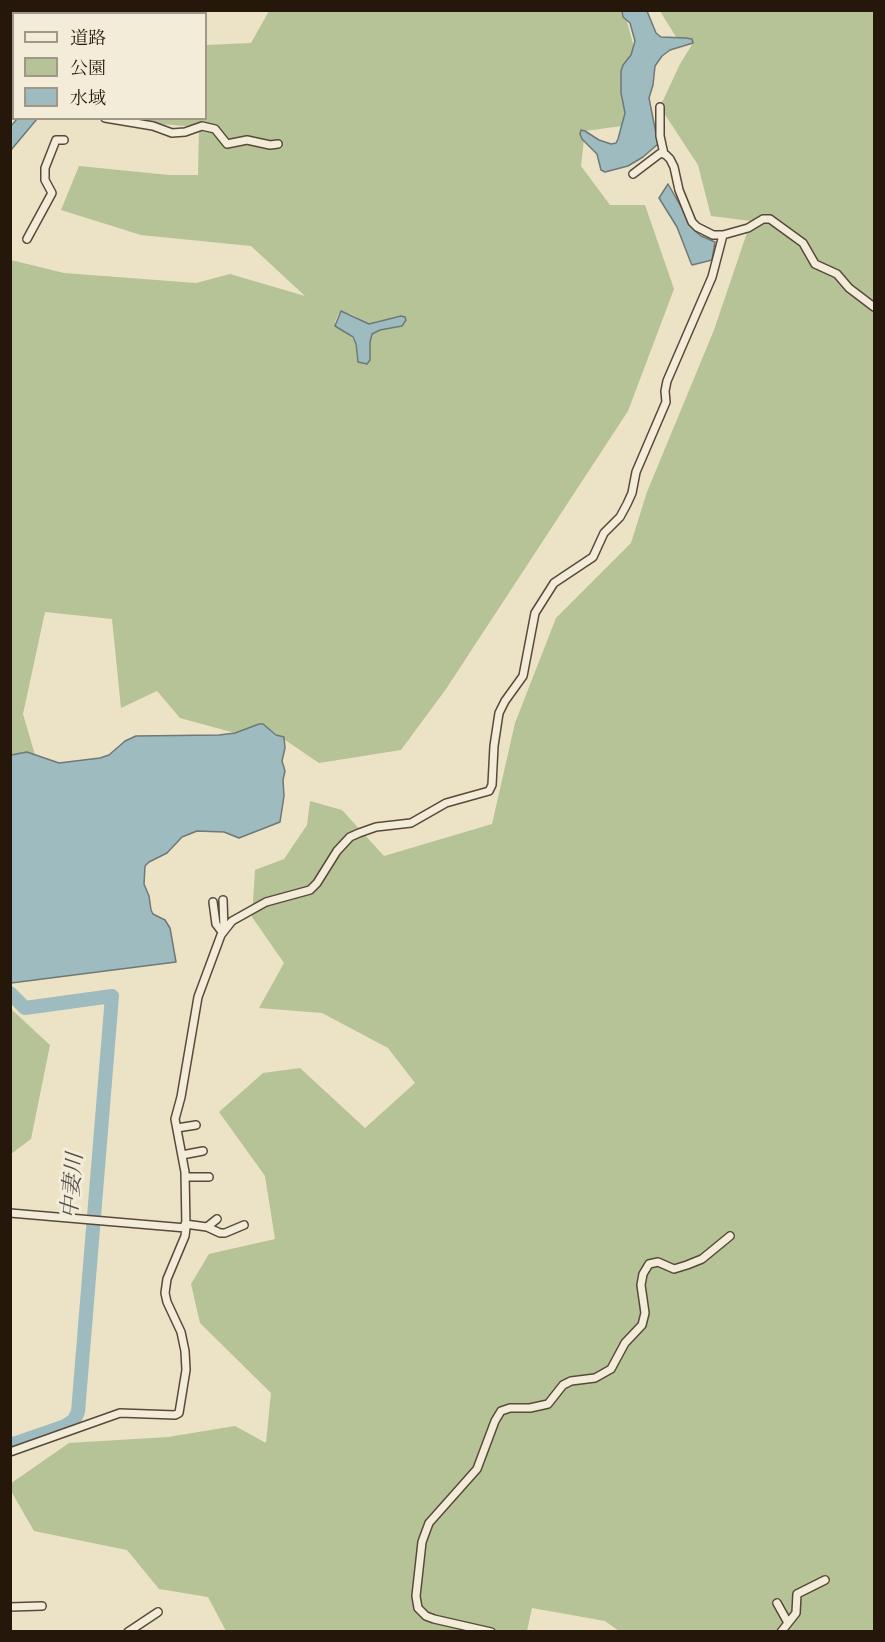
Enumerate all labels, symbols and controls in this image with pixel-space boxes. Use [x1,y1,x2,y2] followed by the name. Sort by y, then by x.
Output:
[12,12,207,120] legend
[70,27,106,52] text: 道路
[70,57,106,82] text: 公園
[70,87,106,112] text: 水域
[59,1152,91,1220] water label: 中妻川

